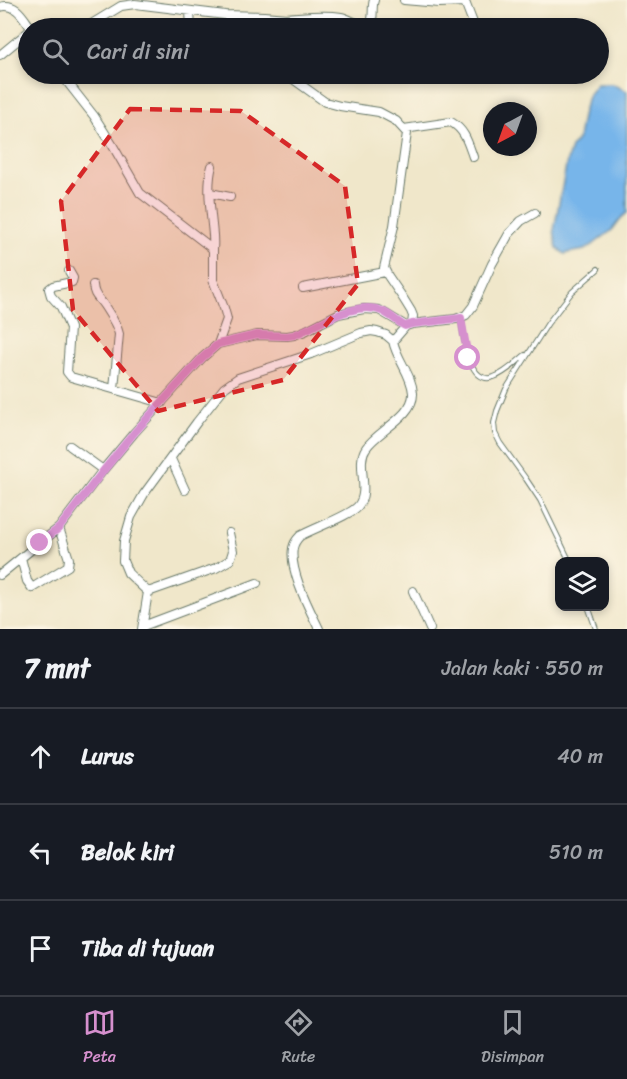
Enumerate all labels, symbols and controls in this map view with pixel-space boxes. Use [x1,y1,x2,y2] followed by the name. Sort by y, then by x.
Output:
[18,18,609,84] search box
[87,32,189,71] text: Cari di sini
[39,35,72,68] icon: search
[483,102,537,156] north arrow
[454,344,480,370] route start
[26,529,52,555] route end
[555,557,609,611] map controls
[555,557,609,611] button: layers
[24,645,90,691] text: 7 mnt
[442,651,603,686] text: Jalan kaki · 550 m
[81,737,134,776] text: Lurus
[557,739,603,774] text: 40 m
[24,740,57,773] icon: ahead
[81,833,174,872] text: Belok kiri
[549,835,603,870] text: 510 m
[24,836,57,869] icon: left
[81,929,214,968] text: Tiba di tujuan
[24,932,57,965] icon: arrive
[83,1006,116,1071] tab: Peta
[282,1006,315,1071] tab: Rute
[481,1006,544,1071] tab: Disimpan

